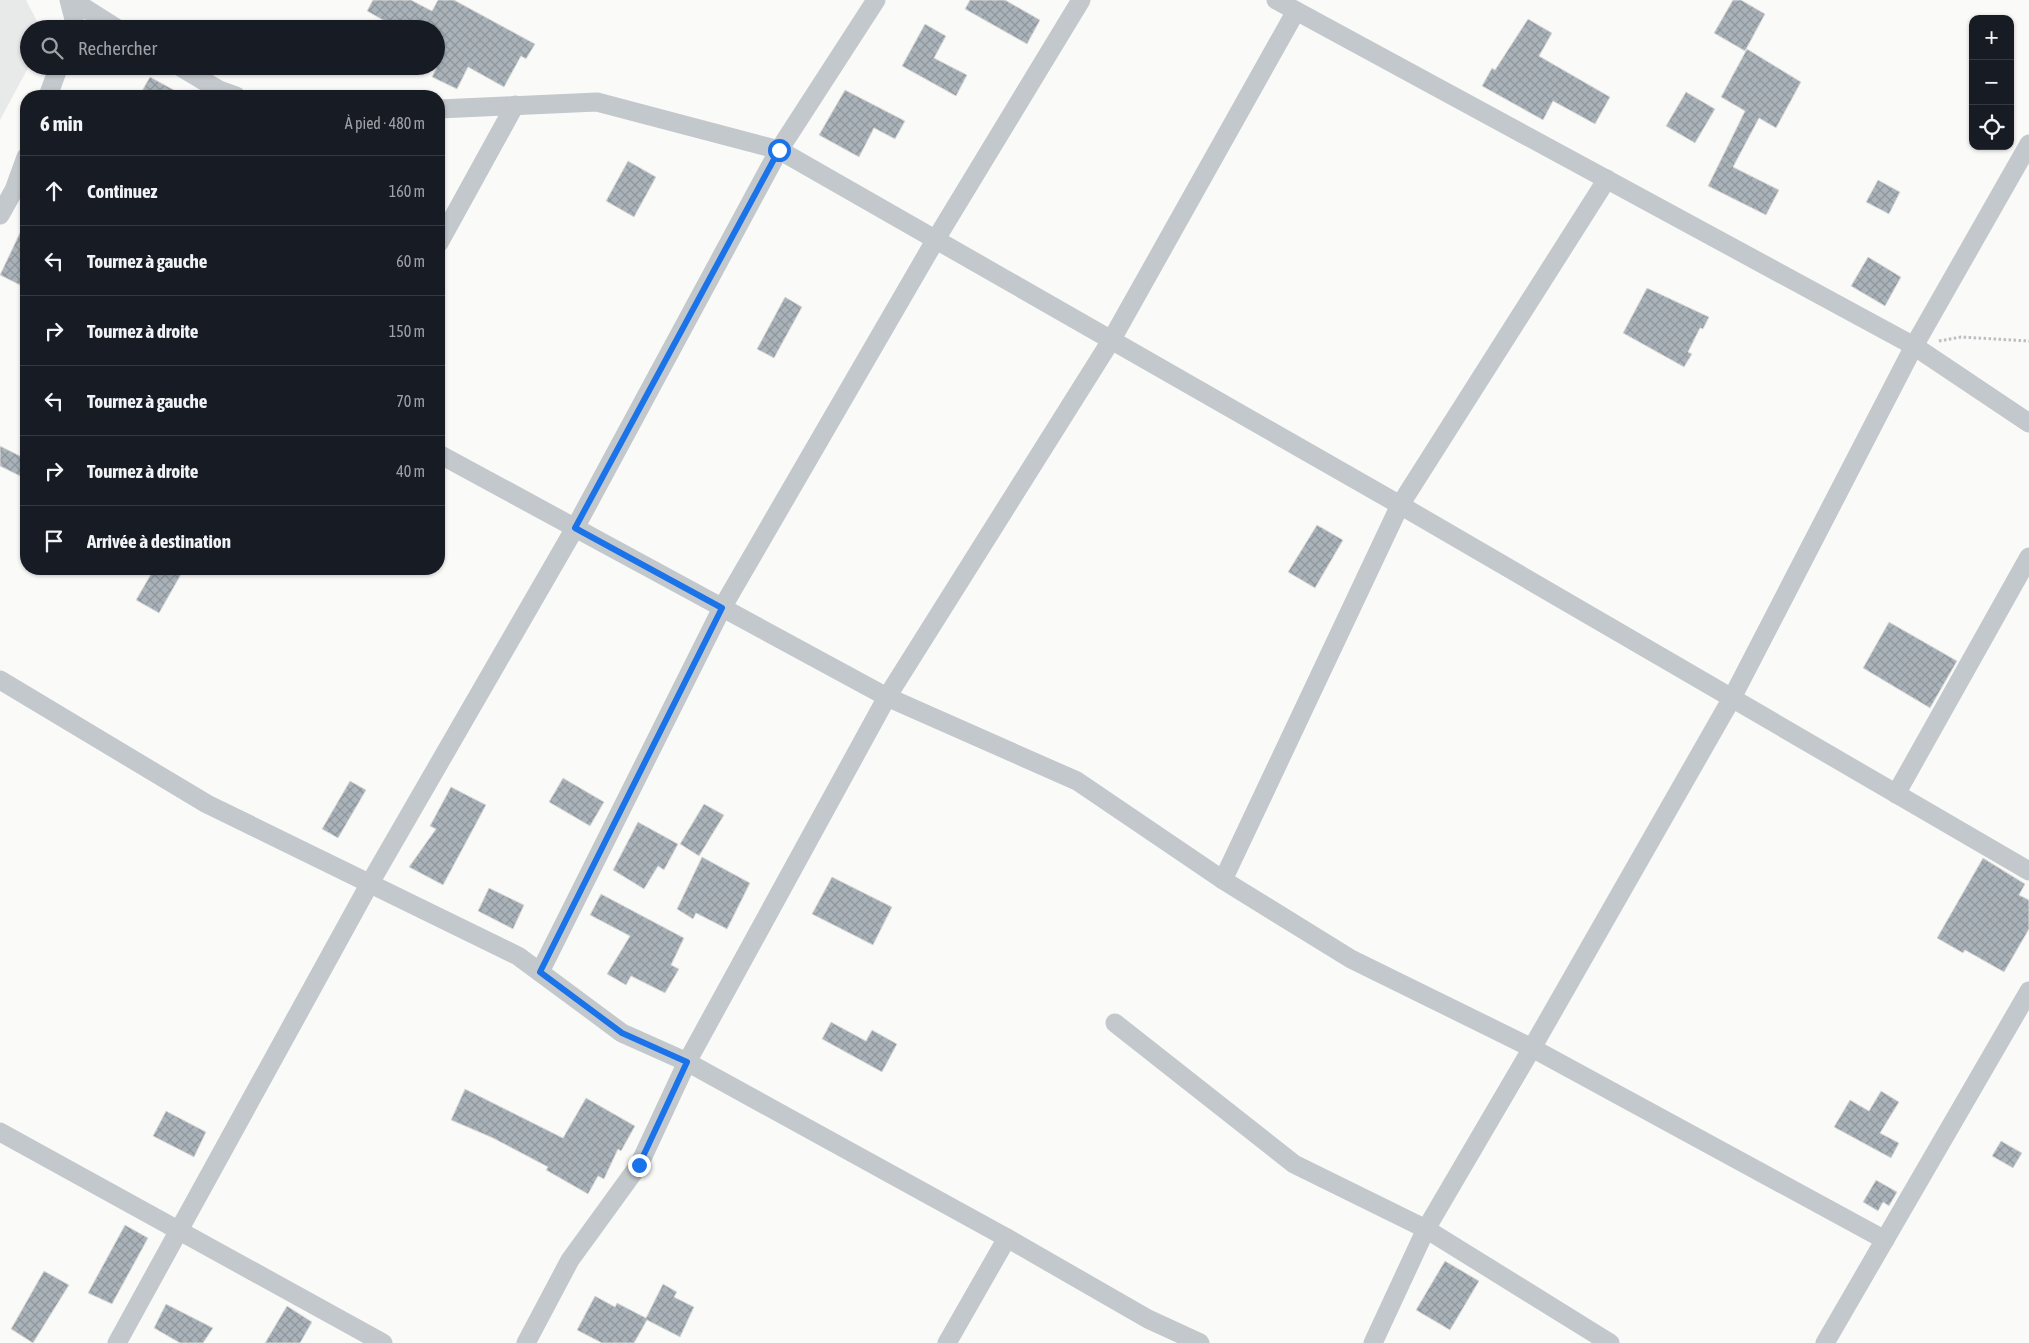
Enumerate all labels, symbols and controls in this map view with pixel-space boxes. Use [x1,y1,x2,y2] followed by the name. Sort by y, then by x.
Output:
[1969,15,2014,150] map controls
[1969,15,2014,60] button: +
[20,20,445,75] search box
[38,34,66,62] icon: search
[78,37,157,59] text: Rechercher
[1969,60,2014,105] button: −
[1969,105,2014,150] button: locate
[40,111,83,135] text: 6 min
[345,114,425,132] text: À pied · 480 m
[768,139,791,162] route start
[40,177,68,205] icon: ahead
[87,180,157,202] text: Continuez
[389,182,425,200] text: 160 m
[40,247,68,275] icon: left
[87,250,207,272] text: Tournez à gauche
[396,252,425,270] text: 60 m
[40,317,68,345] icon: right
[87,320,198,342] text: Tournez à droite
[389,322,425,340] text: 150 m
[40,387,68,415] icon: left
[87,390,207,412] text: Tournez à gauche
[396,392,425,410] text: 70 m
[40,457,68,485] icon: right
[87,460,198,482] text: Tournez à droite
[396,462,425,480] text: 40 m
[40,527,68,555] icon: arrive
[87,530,231,552] text: Arrivée à destination
[628,1154,651,1177] route end

